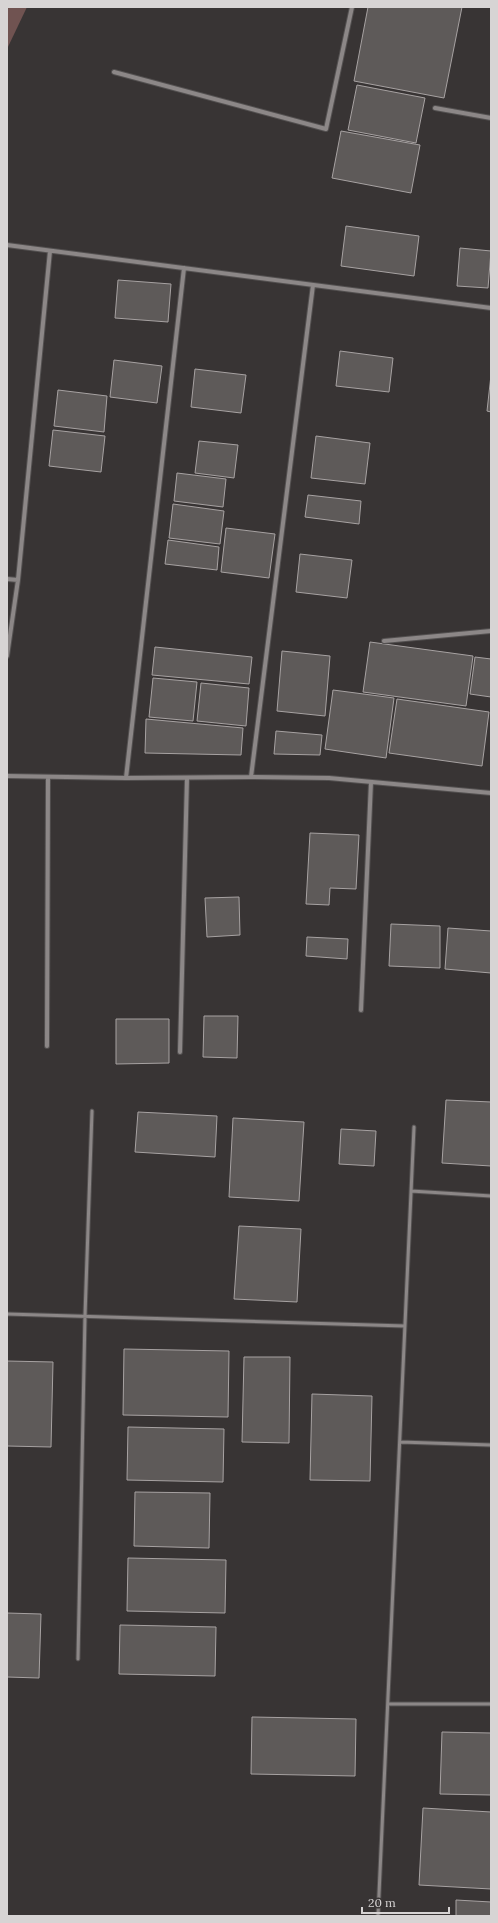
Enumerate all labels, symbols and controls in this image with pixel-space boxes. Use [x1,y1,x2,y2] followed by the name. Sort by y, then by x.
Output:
[362,1889,449,1915] scale bar
[368,1895,396,1910] text: 20 m

